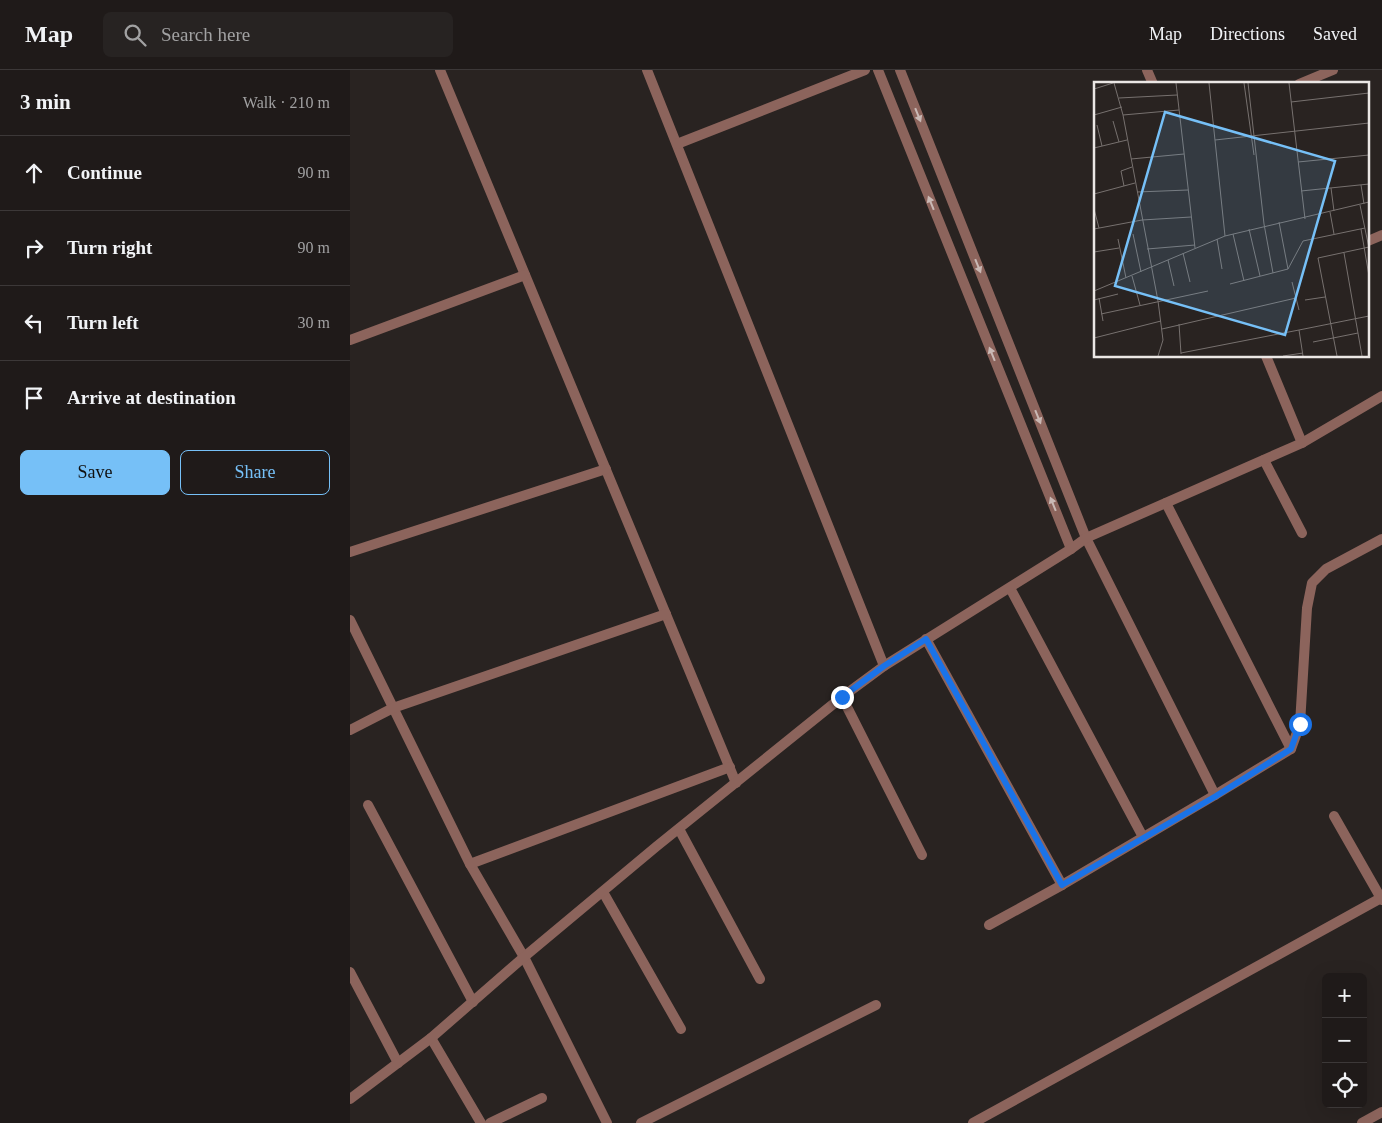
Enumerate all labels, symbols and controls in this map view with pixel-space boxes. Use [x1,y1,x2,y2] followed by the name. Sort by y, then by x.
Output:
[103,12,453,57] search box
[25,21,73,47] text: Map
[121,21,149,49] icon: search
[161,24,250,45] text: Search here
[1149,24,1182,44] text: Map
[1210,24,1285,44] text: Directions
[1313,24,1357,44] text: Saved
[1094,82,1369,358] inset map
[20,90,71,114] text: 3 min
[243,94,330,111] text: Walk · 210 m
[914,108,922,123] one-way arrow
[20,159,48,187] icon: ahead
[67,162,142,183] text: Continue
[298,164,330,181] text: 90 m
[927,196,935,210] one-way arrow
[20,234,48,262] icon: right
[67,237,152,258] text: Turn right
[298,239,330,256] text: 90 m
[974,259,982,274] one-way arrow
[20,309,48,337] icon: left
[67,312,139,333] text: Turn left
[298,314,330,331] text: 30 m
[988,346,995,361] one-way arrow
[20,384,48,412] icon: arrive
[67,387,236,408] text: Arrive at destination
[1035,410,1042,425] one-way arrow
[20,450,170,495] button: Save
[180,450,330,495] button: Share
[1049,496,1057,511] one-way arrow
[831,686,854,709] route end
[1289,713,1312,736] route start
[1322,973,1367,1108] map controls
[1322,973,1367,1018] button: +
[1322,1018,1367,1063] button: −
[1322,1063,1367,1108] button: locate

